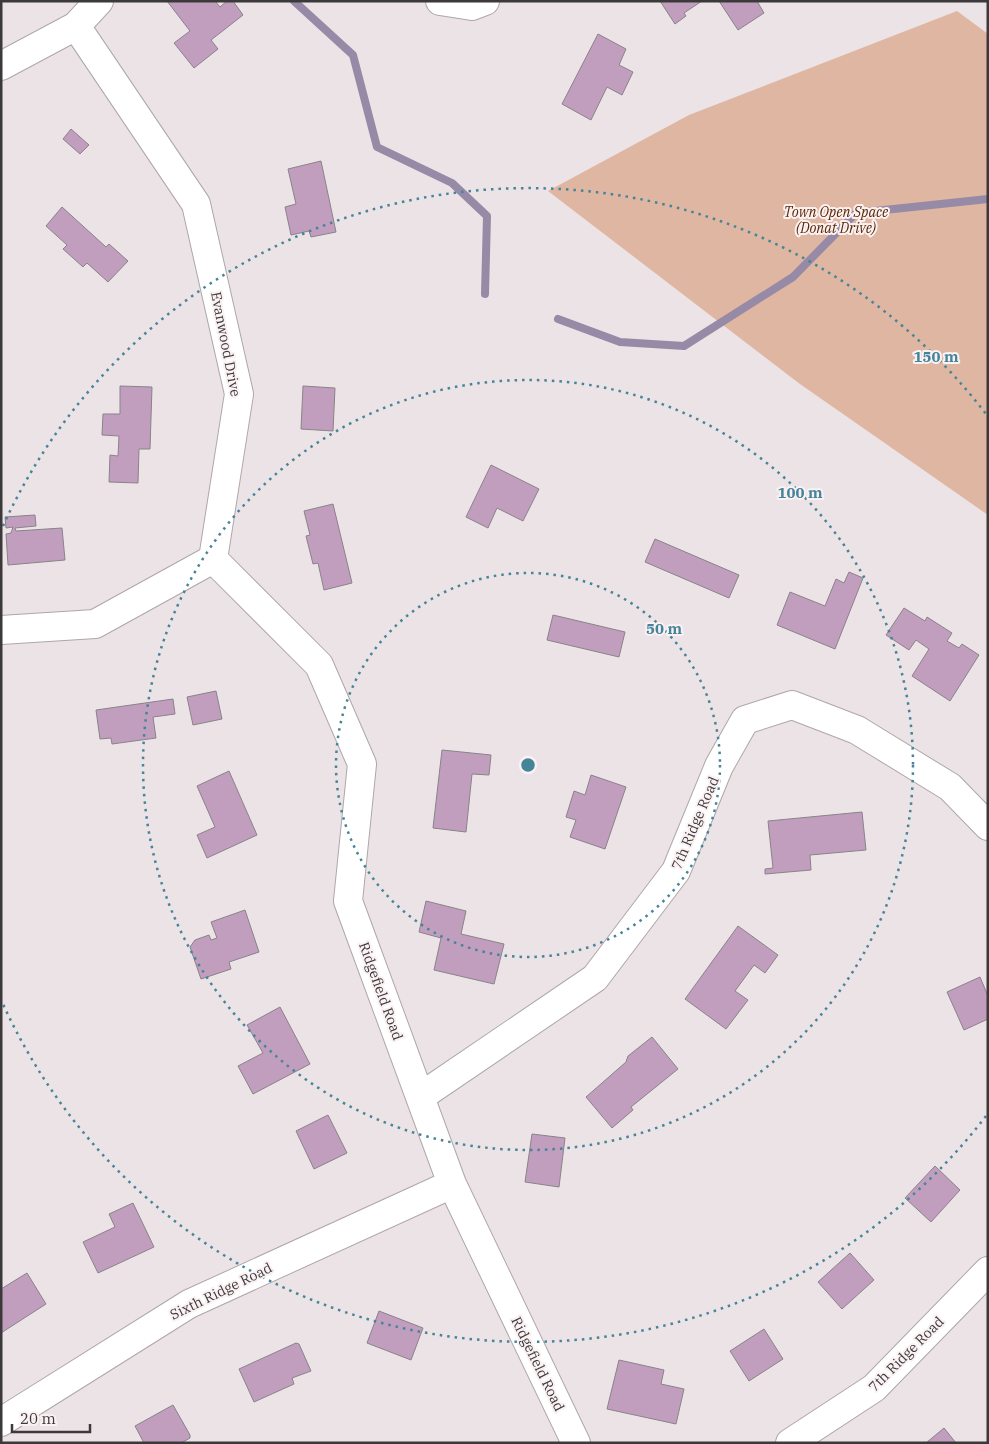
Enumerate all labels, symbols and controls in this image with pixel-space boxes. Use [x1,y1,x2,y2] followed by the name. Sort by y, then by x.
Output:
[784,203,889,237] park label: Town Open Space (Donat Drive)
[207,290,245,398] street label: Evanwood Drive
[913,347,959,366] text: 150 m
[777,483,823,502] text: 100 m
[646,619,682,638] text: 50 m
[519,756,537,774] centre of rings
[667,773,723,872] street label: 7th Ridge Road
[355,939,407,1043] street label: Ridgefield Road
[167,1258,275,1324] street label: Sixth Ridge Road
[865,1312,948,1395] street label: 7th Ridge Road
[507,1314,569,1415] street label: Ridgefield Road
[12,1402,90,1434] scale bar
[20,1409,56,1428] text: 20 m

